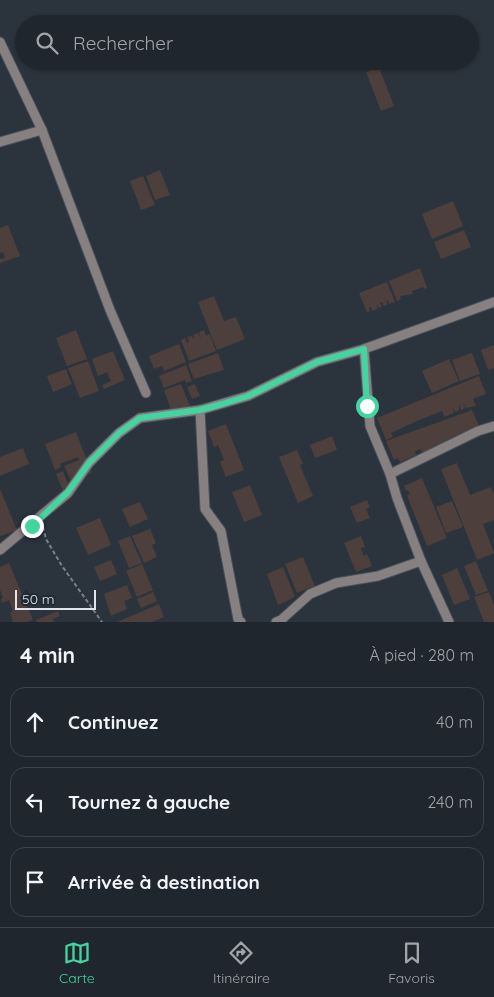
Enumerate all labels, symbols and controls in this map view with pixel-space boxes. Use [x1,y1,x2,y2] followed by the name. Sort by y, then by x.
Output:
[15,15,479,70] search box
[33,29,61,57] icon: search
[73,31,173,55] text: Rechercher
[356,395,379,418] route start
[21,515,44,538] route end
[15,587,96,610] scale bar
[22,590,55,608] text: 50 m
[20,642,75,668] text: 4 min
[370,645,474,665] text: À pied · 280 m
[21,708,49,736] icon: ahead
[68,710,158,734] text: Continuez
[436,712,473,732] text: 40 m
[21,788,49,816] icon: left
[68,790,230,814] text: Tournez à gauche
[427,792,473,812] text: 240 m
[21,868,49,896] icon: arrive
[68,870,260,894] text: Arrivée à destination
[59,939,95,987] tab: Carte
[213,939,270,987] tab: Itinéraire
[388,939,435,987] tab: Favoris

